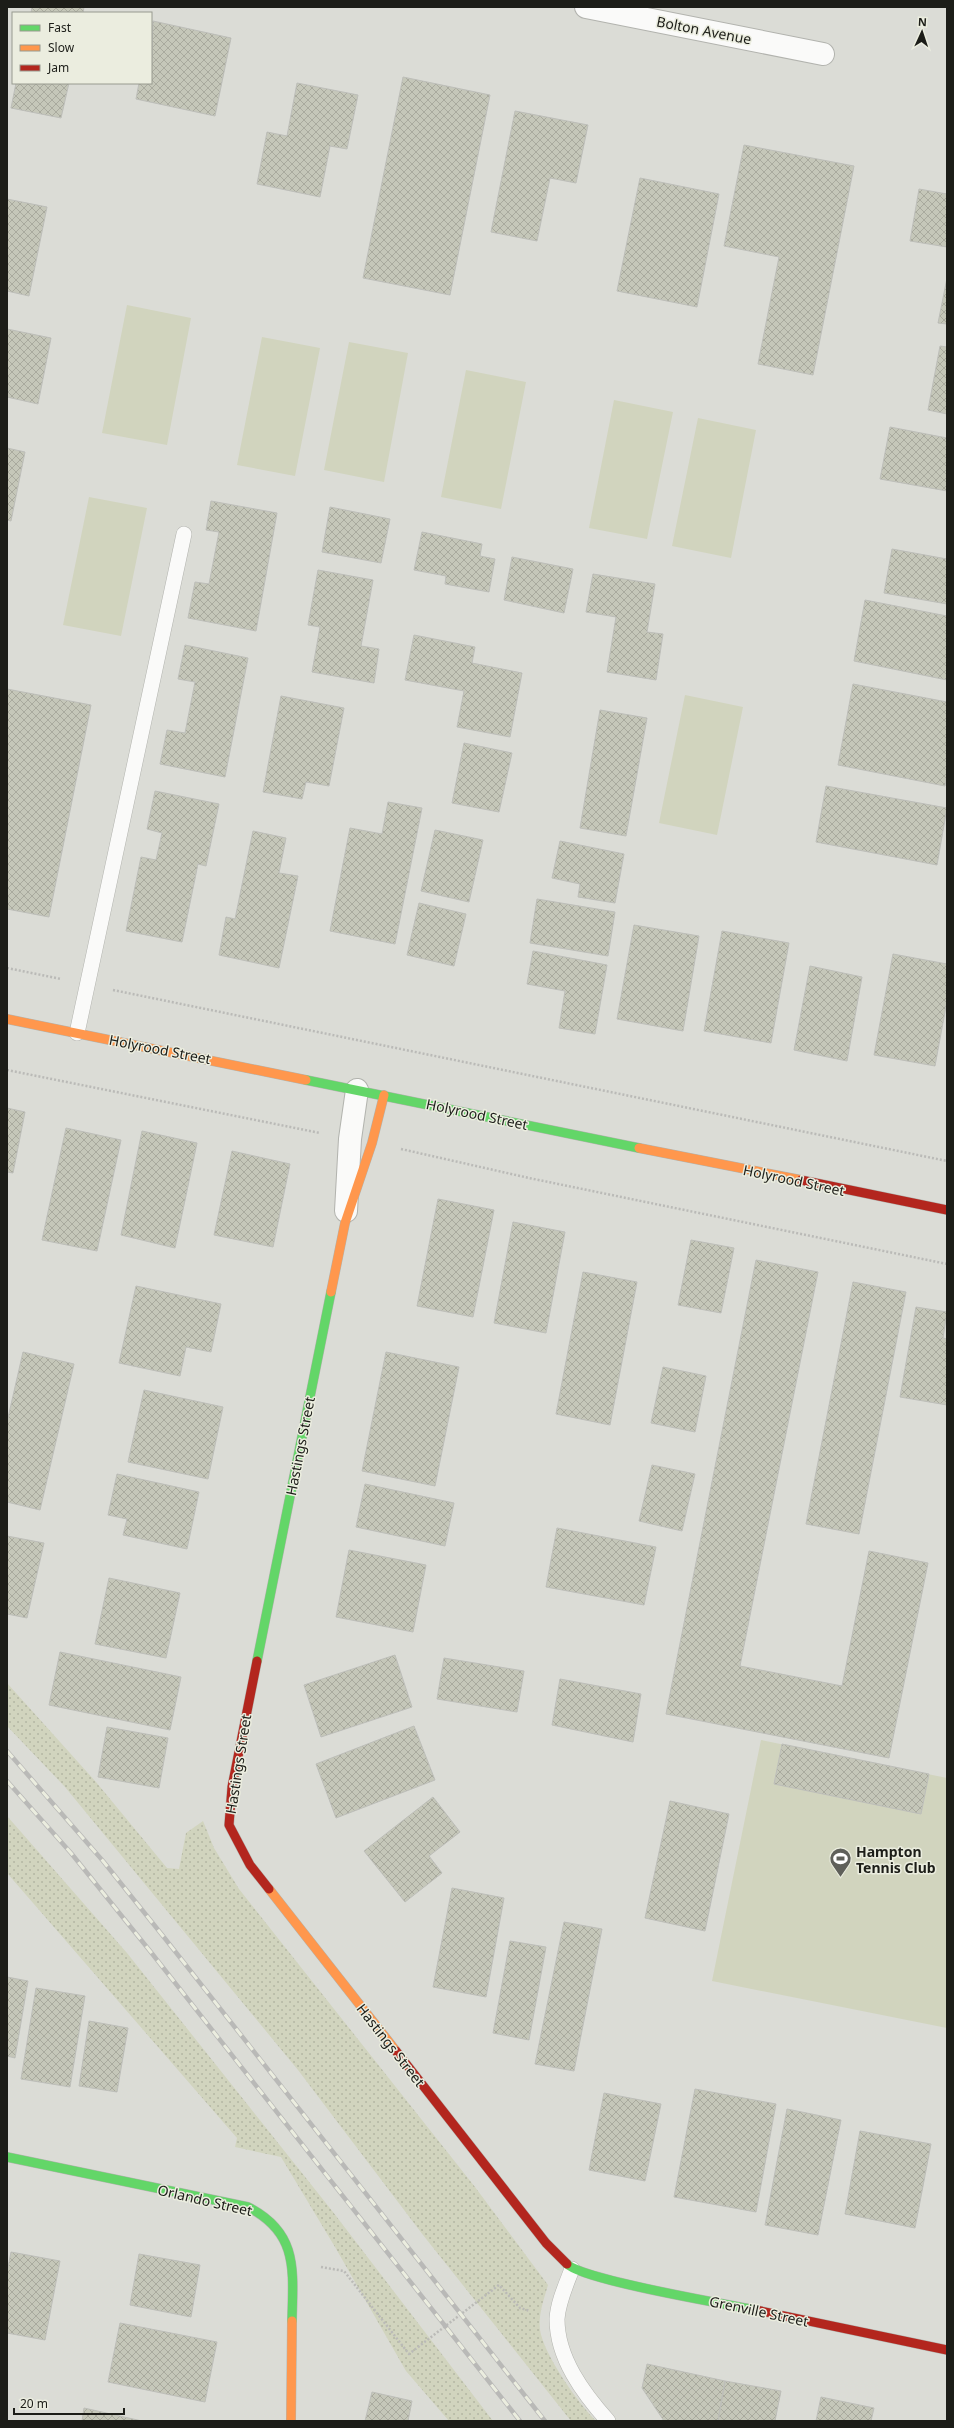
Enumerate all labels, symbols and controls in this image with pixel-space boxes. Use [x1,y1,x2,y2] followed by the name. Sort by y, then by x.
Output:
[12,12,152,84] legend
[655,12,753,49] street label: Bolton Avenue
[902,12,942,52] north arrow
[918,14,927,29] text: N
[48,19,72,36] text: Fast
[48,39,75,56] text: Slow
[47,59,69,76] text: Jam
[107,1030,213,1068] street label: Holyrood Street
[424,1094,530,1134] street label: Holyrood Street
[741,1160,847,1200] street label: Holyrood Street
[281,1395,319,1497] street label: Hastings Street
[221,1713,255,1815] street label: Hastings Street
[856,1842,936,1877] place label: Hampton Tennis Club
[827,1846,853,1879] sports icon: Hampton Tennis Club
[353,2000,429,2090] street label: Hastings Street
[156,2180,254,2220] street label: Orlando Street
[708,2291,810,2331] street label: Grenville Street
[14,2390,124,2416] scale bar
[20,2395,48,2412] text: 20 m

